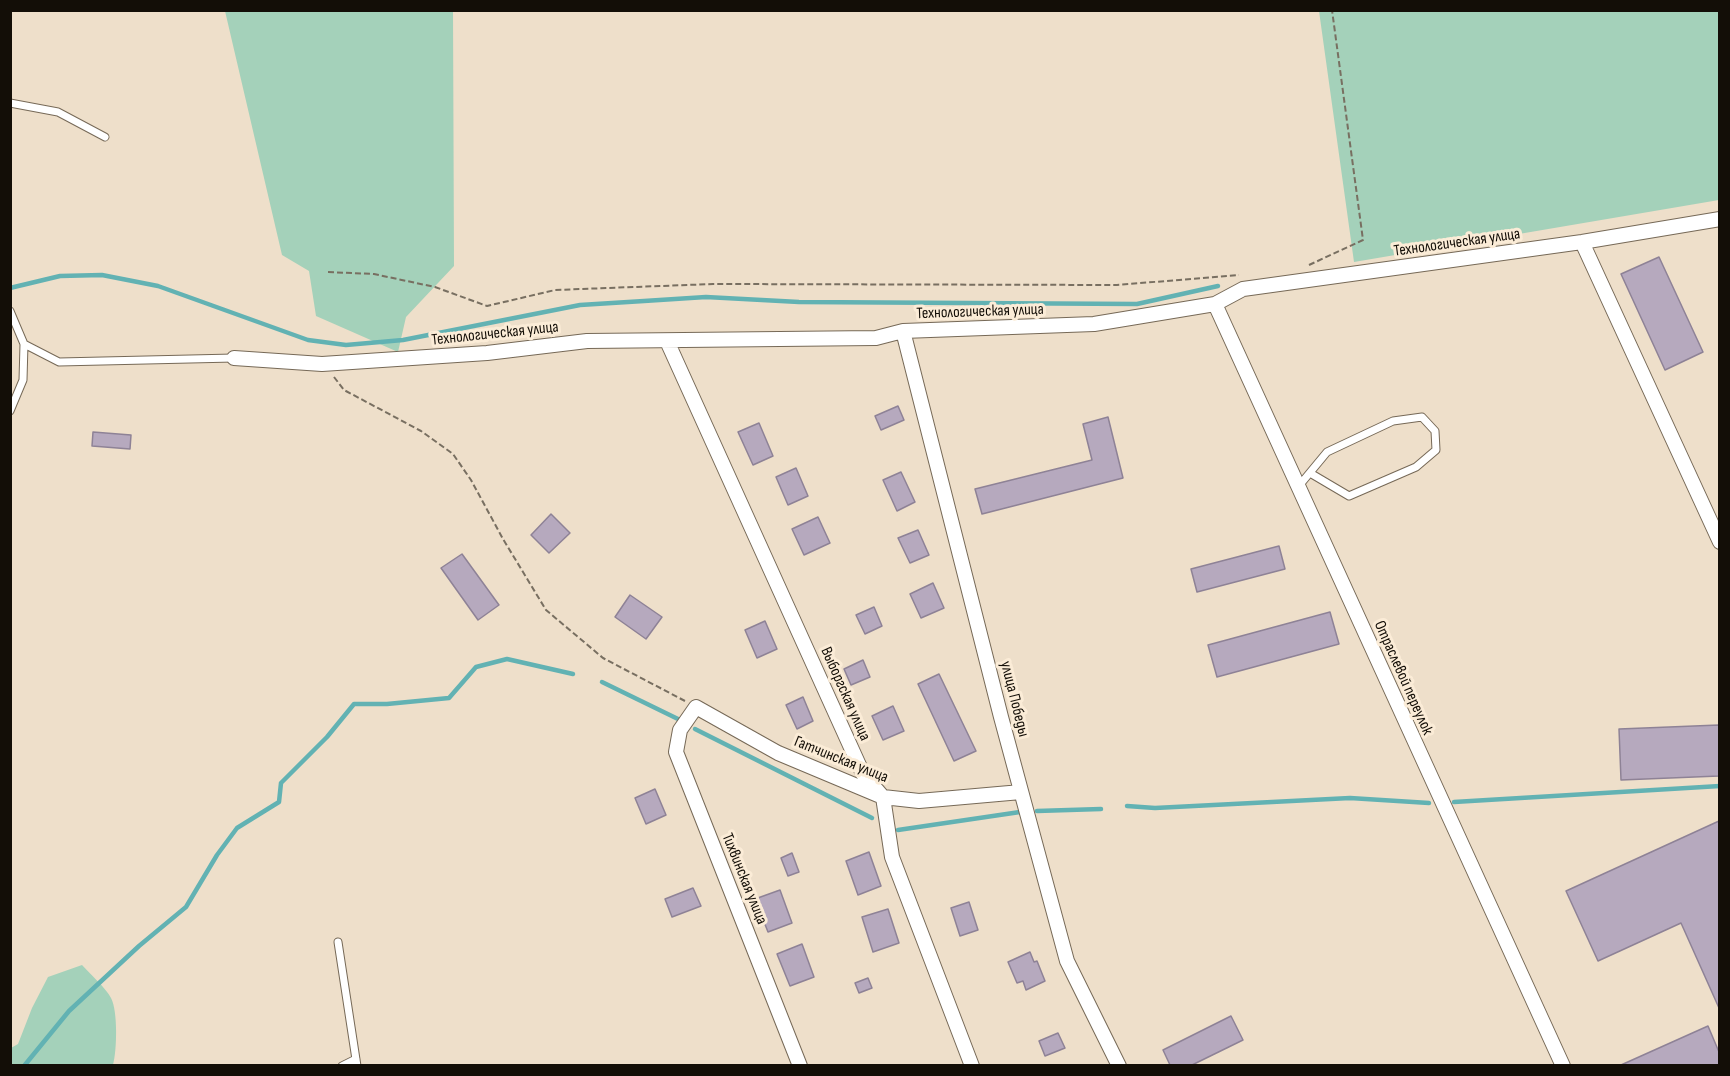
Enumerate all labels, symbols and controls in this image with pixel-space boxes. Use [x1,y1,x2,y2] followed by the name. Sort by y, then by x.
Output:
[1393,225,1521,261] street label: Технологическая улица
[916,300,1044,324] street label: Технологическая улица
[431,318,559,350] street label: Технологическая улица
[1369,618,1437,738] street label: Отраслевой переулок
[816,644,874,744] street label: Выборгская улица
[995,659,1033,739] street label: улица Победы
[791,732,891,788] street label: Гатчинская улица
[717,831,771,927] street label: Тихвинская улица

